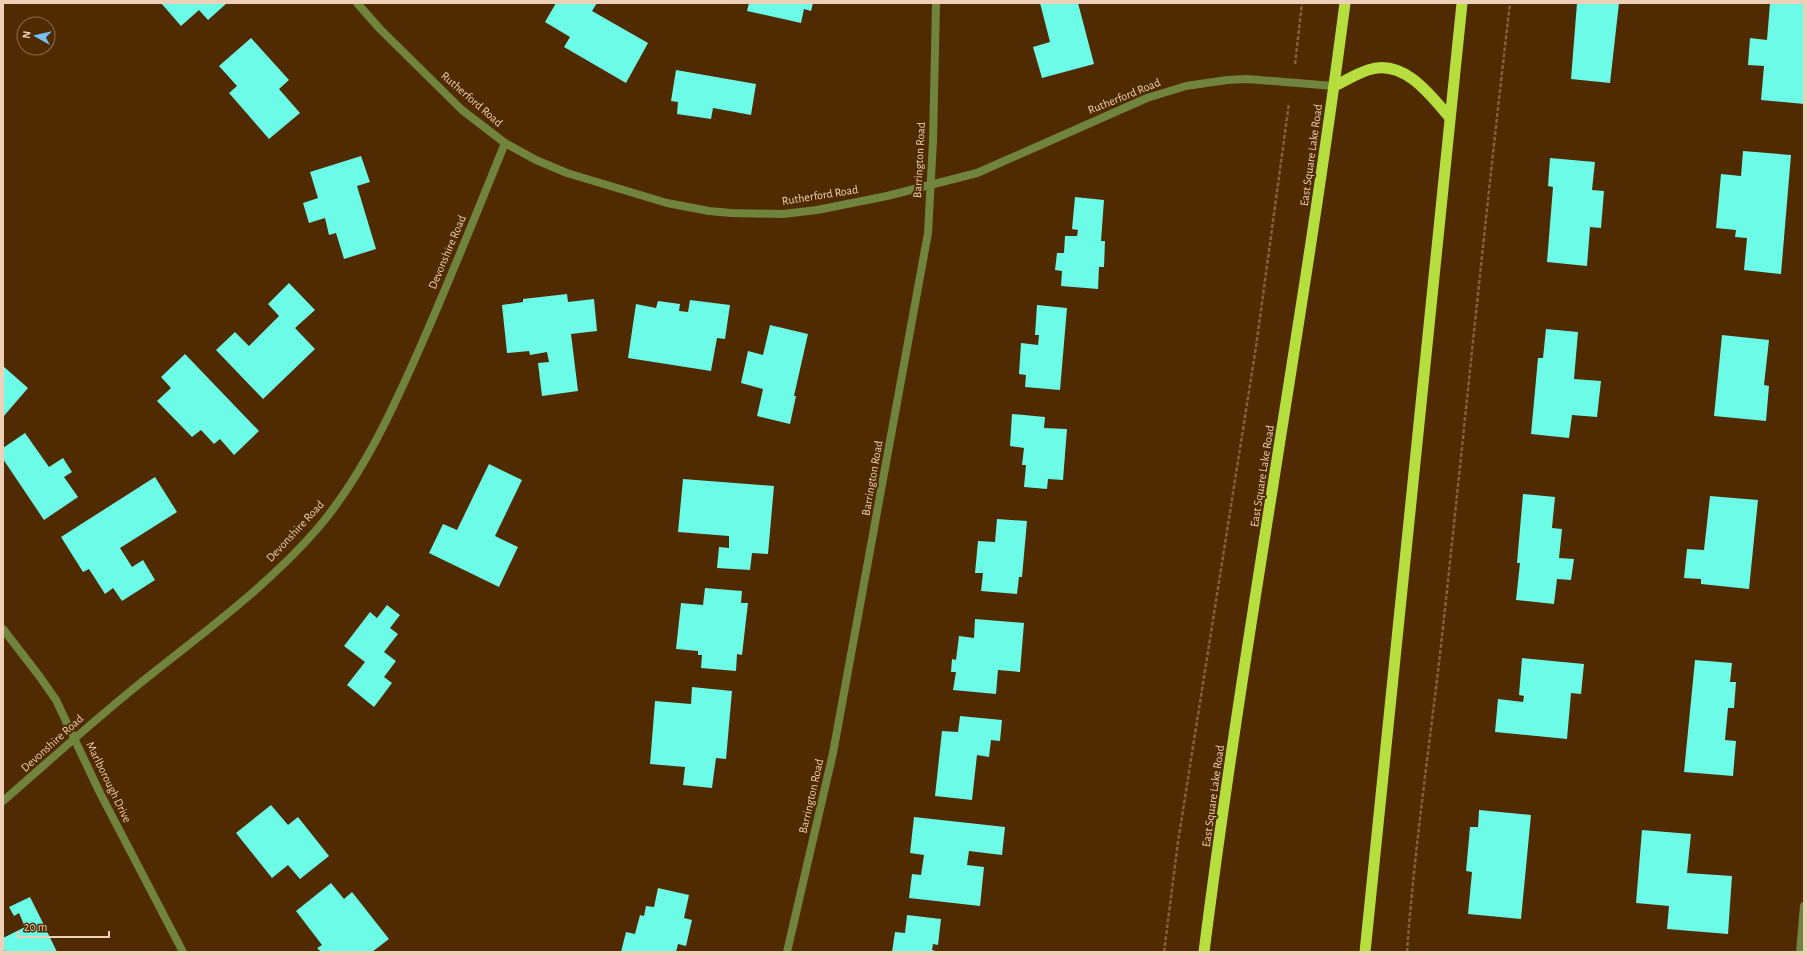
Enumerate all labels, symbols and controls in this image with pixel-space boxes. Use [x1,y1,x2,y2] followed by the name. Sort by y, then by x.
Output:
[16,16,56,56] north arrow
[21,30,33,39] text: N
[439,69,505,129] street label: Rutherford Road
[1086,76,1162,116] street label: Rutherford Road
[1298,103,1324,207] street label: East Square Lake Road
[911,122,927,198] street label: Barrington Road
[781,183,859,207] street label: Rutherford Road
[426,213,468,291] street label: Devonshire Road
[1248,424,1276,528] street label: East Square Lake Road
[859,440,885,516] street label: Barrington Road
[264,498,326,564] street label: Devonshire Road
[19,712,85,774] street label: Devonshire Road
[84,740,134,824] street label: Marlborough Drive
[1200,744,1226,848] street label: East Square Lake Road
[797,758,825,834] street label: Barrington Road
[18,913,109,939] scale bar
[24,921,47,933] text: 20 m

